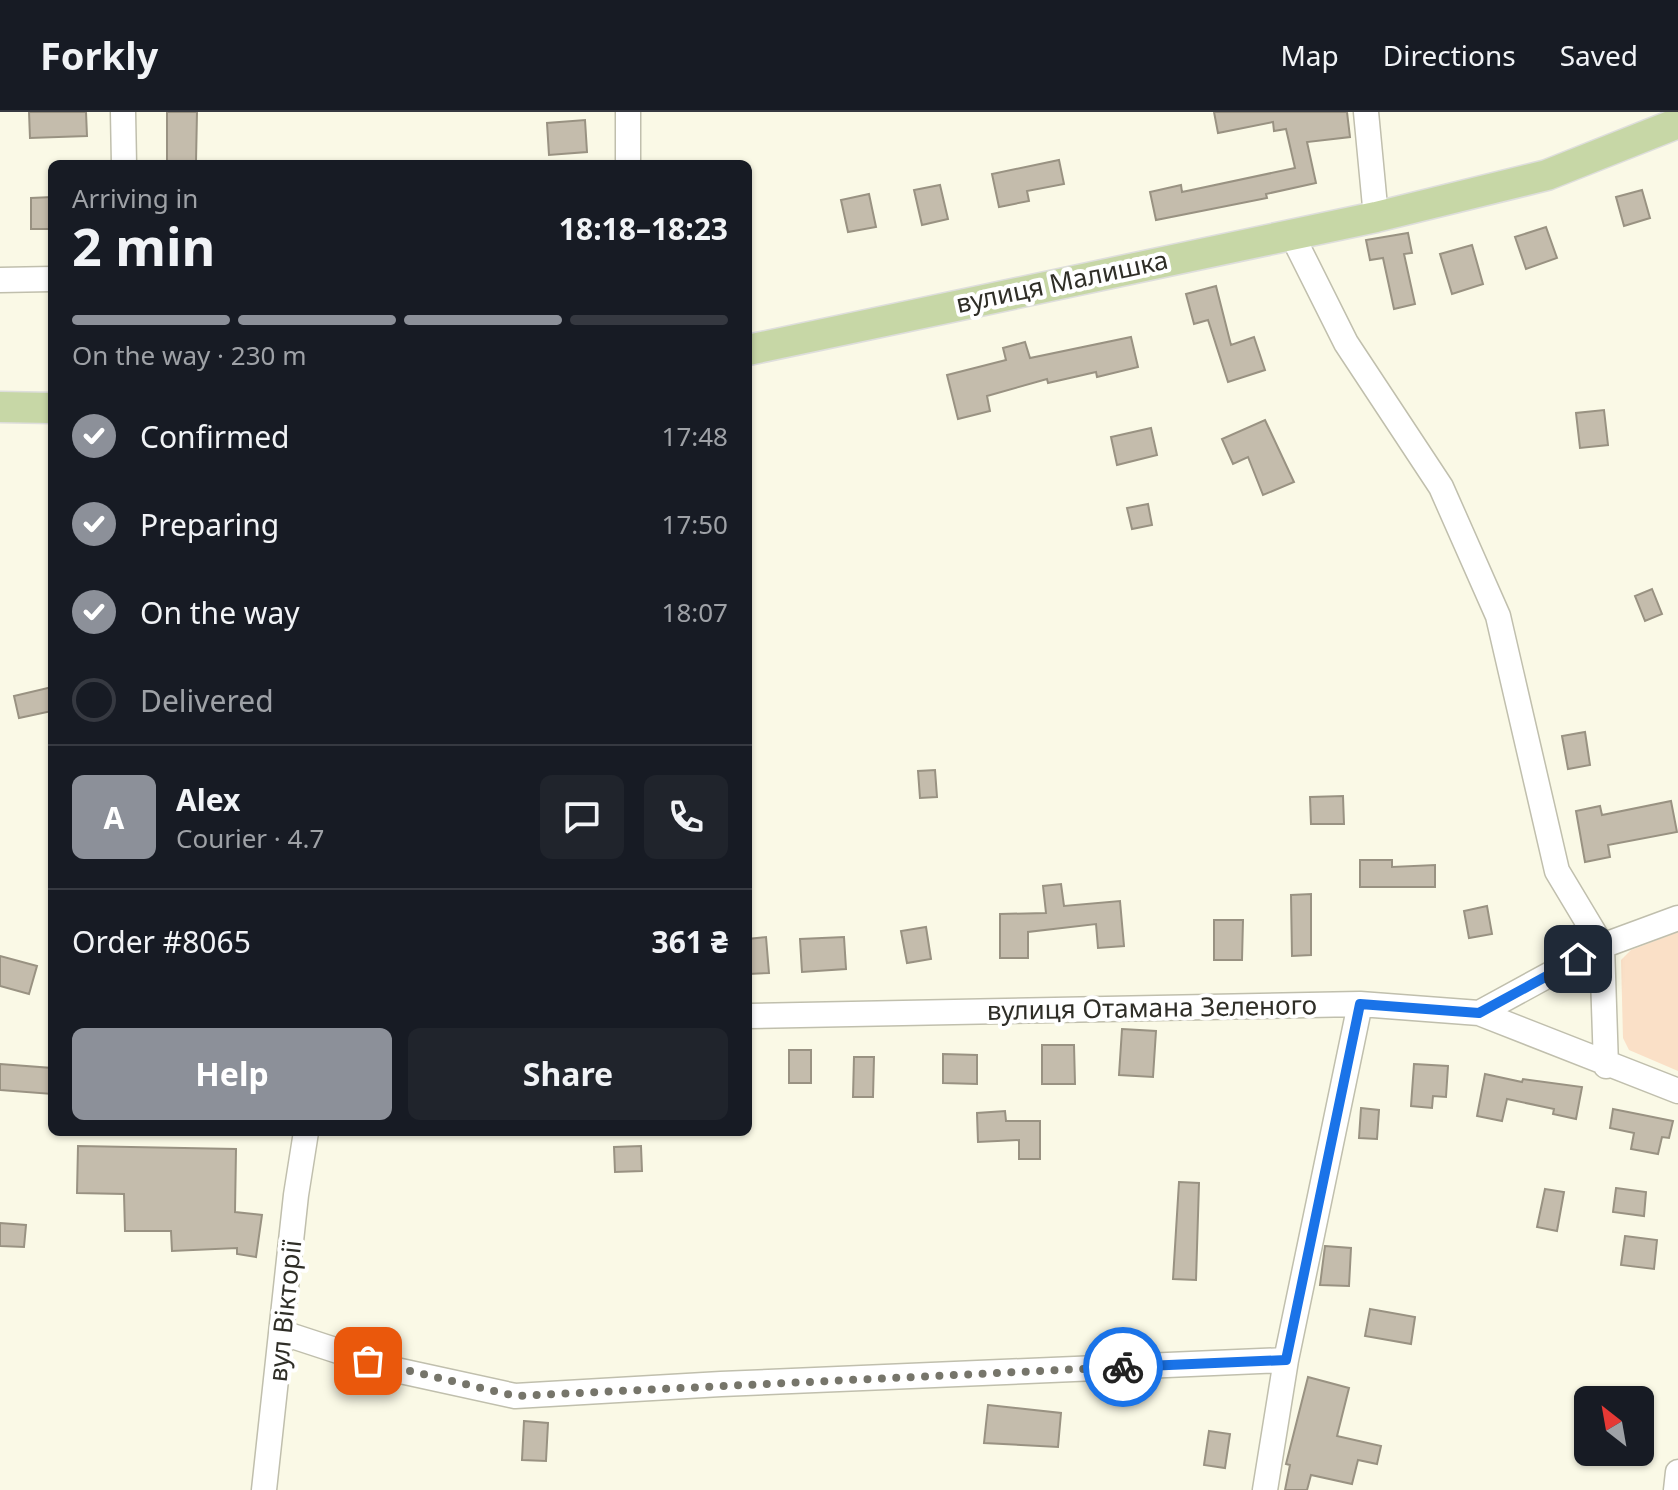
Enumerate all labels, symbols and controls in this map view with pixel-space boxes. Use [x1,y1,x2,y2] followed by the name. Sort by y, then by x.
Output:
[40,29,158,81] text: Forkly
[1280,36,1339,74] text: Map
[1383,36,1516,74] text: Directions
[1560,36,1638,74] text: Saved
[72,180,198,216] text: Arriving in
[559,208,728,249] text: 18:18–18:23
[72,210,215,281] text: 2 min
[952,241,1171,321] street label: вулиця Малишка
[72,337,306,373] text: On the way · 230 m
[72,414,116,458] icon: check
[140,416,290,457] text: Confirmed
[662,418,728,454] text: 17:48
[72,502,116,546] icon: check
[140,504,279,545] text: Preparing
[662,506,728,542] text: 17:50
[72,590,116,634] icon: check
[140,592,300,633] text: On the way
[662,594,728,630] text: 18:07
[140,680,274,721] text: Delivered
[540,775,624,859] button: chat
[644,775,728,859] button: phone
[176,779,240,820] text: Alex
[104,797,124,838] text: A
[176,820,324,856] text: Courier · 4.7
[72,921,251,962] text: Order #8065
[652,921,728,962] text: 361 ₴
[1544,925,1612,993] pin
[1556,937,1600,981] icon: home
[987,986,1317,1028] street label: вулиця Отамана Зеленого
[72,1028,392,1120] button: Help
[408,1028,728,1120] button: Share
[259,1238,309,1384] street label: вул Вікторії
[334,1327,402,1395] pin
[1083,1327,1163,1407] courier
[346,1339,390,1383] icon: bag
[1101,1345,1145,1389] icon: bike
[1574,1386,1654,1466] north arrow
[1574,1386,1654,1466] map controls

